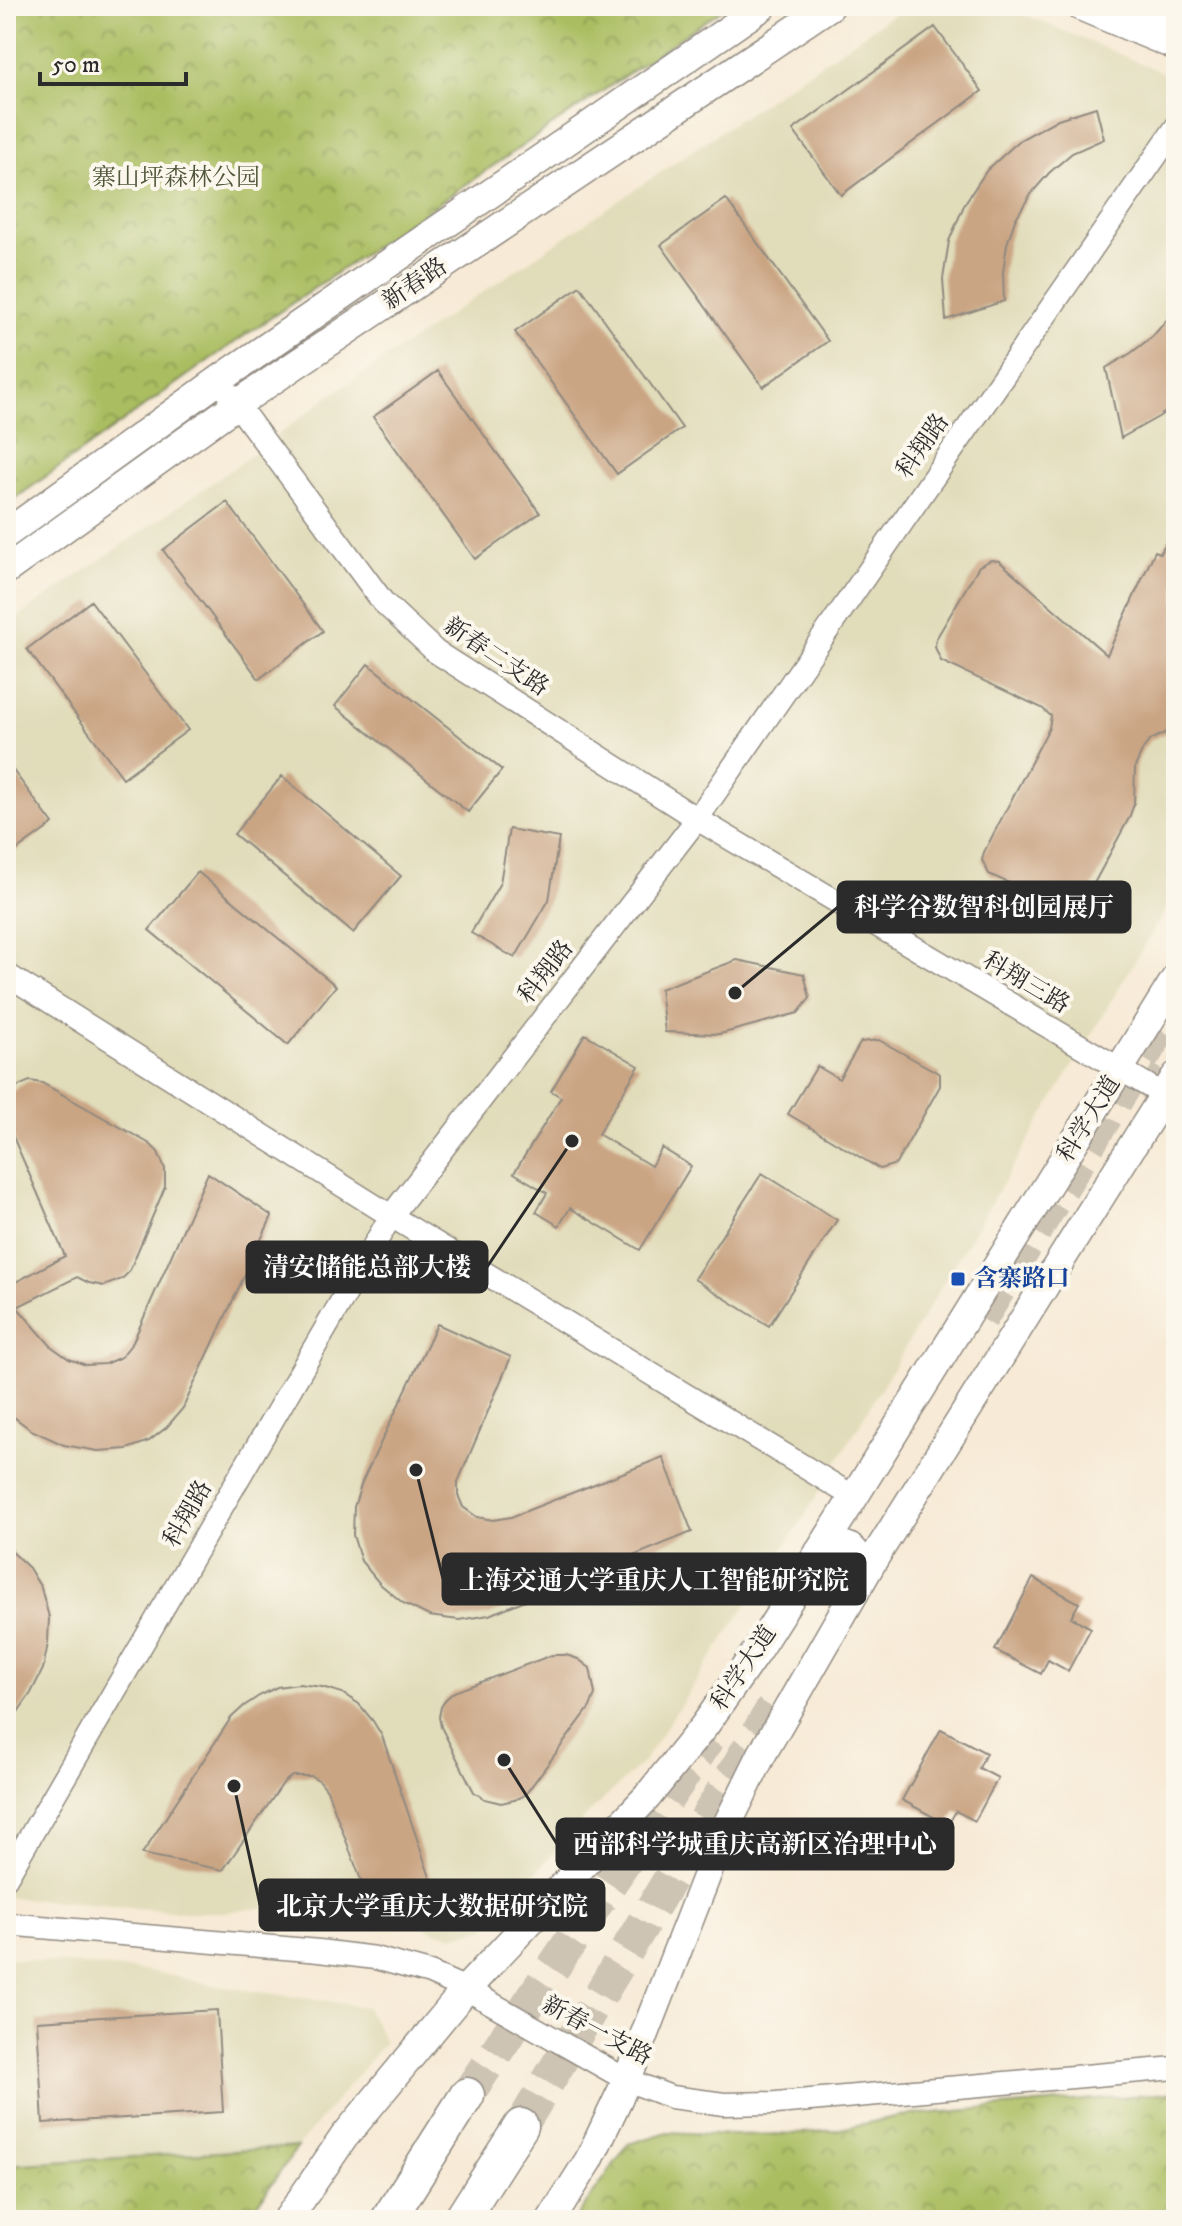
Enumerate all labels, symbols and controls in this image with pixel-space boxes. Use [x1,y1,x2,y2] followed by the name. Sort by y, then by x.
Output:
[40,36,186,86] scale bar
[52,50,100,80] text: 50 m
[92,163,260,193] park label: 寨山坪森林公园
[377,251,453,317] street label: 新春路
[890,408,956,484] street label: 科翔路
[438,611,554,703] street label: 新春二支路
[838,882,1130,932] callout: 科学谷数智科创园展厅
[854,892,1114,925] text: 科学谷数智科创园展厅
[512,934,580,1010] street label: 科翔路
[977,945,1075,1021] street label: 科翔三路
[1051,1070,1127,1168] street label: 科学大道
[247,1242,487,1292] callout: 清安储能总部大楼
[263,1252,471,1285] text: 清安储能总部大楼
[974,1264,1070,1294] place label: 含寨路口
[949,1270,967,1288] marker: 含寨路口
[157,1475,219,1553] street label: 科翔路
[443,1554,865,1604] callout: 上海交通大学重庆人工智能研究院
[459,1565,849,1598] text: 上海交通大学重庆人工智能研究院
[705,1620,783,1716] street label: 科学大道
[557,1819,953,1869] callout: 西部科学城重庆高新区治理中心
[573,1829,937,1862] text: 西部科学城重庆高新区治理中心
[260,1880,604,1930] callout: 北京大学重庆大数据研究院
[276,1891,588,1924] text: 北京大学重庆大数据研究院
[537,1990,657,2072] street label: 新春一支路

